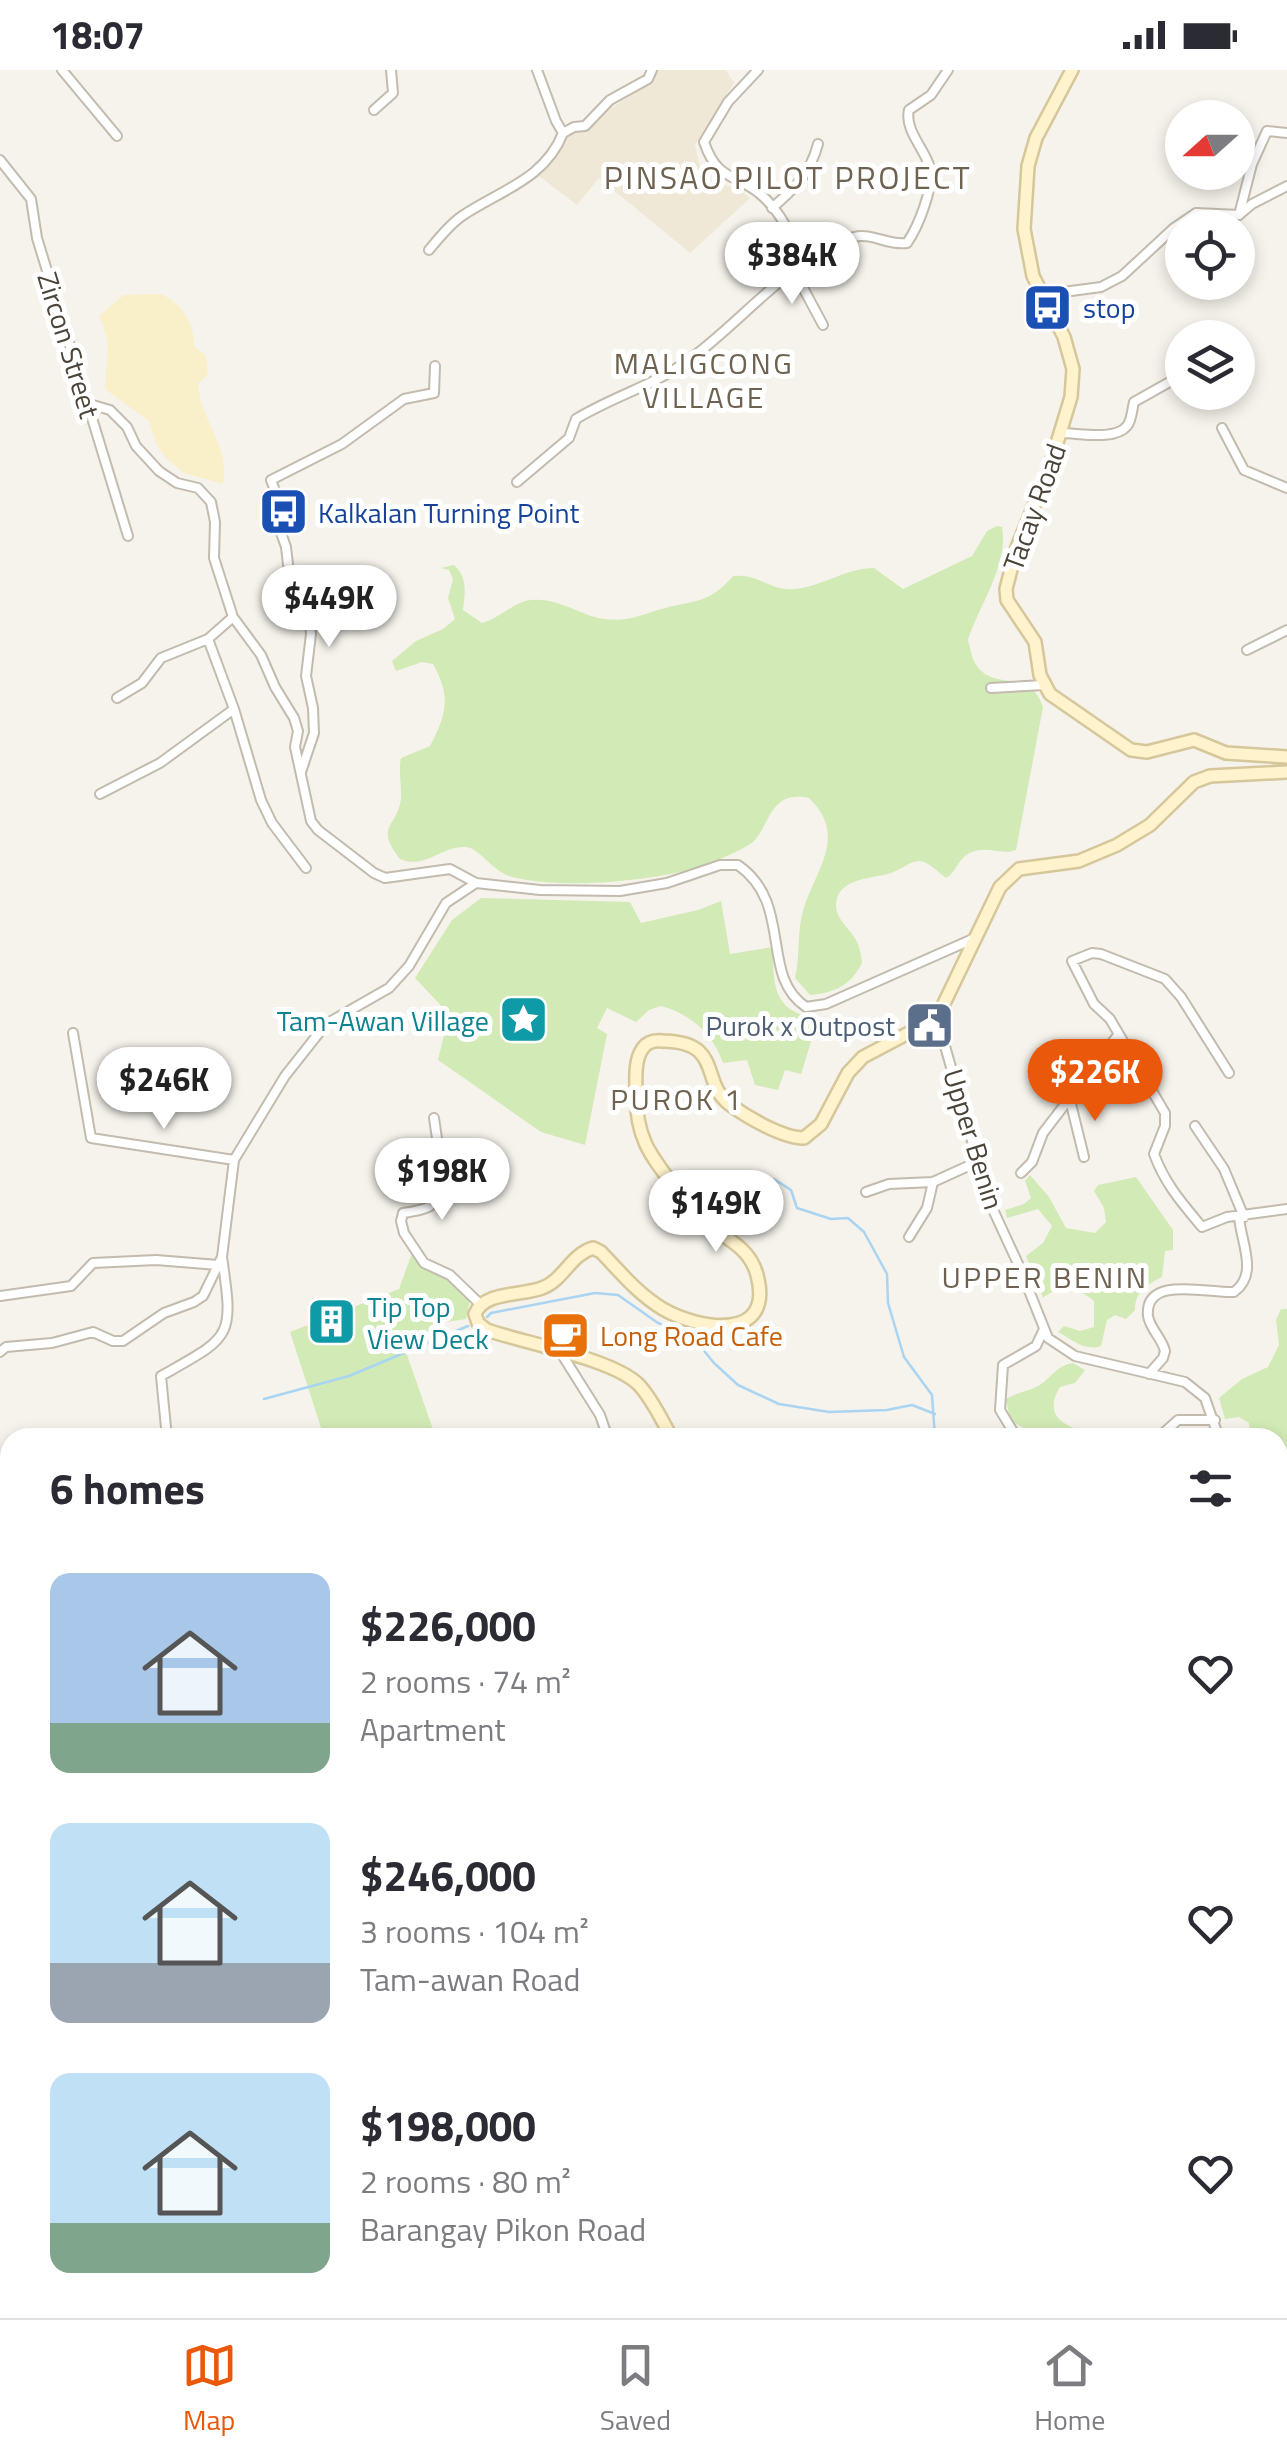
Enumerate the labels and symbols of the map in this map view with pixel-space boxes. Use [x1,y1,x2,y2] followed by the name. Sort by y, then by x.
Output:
[1165,100,1255,190] north arrow
[604,153,972,201] district label: PINSAO PILOT PROJECT
[722,222,862,307] pin: $384K
[26,267,112,424] street label: Zircon Street
[1022,281,1074,333] bus stop icon: stop
[1083,286,1135,329] place label: stop
[614,340,794,420] district label: MALIGCONG VILLAGE
[991,437,1077,577] street label: Tacay Road
[257,486,309,538] bus stop icon: Kalkalan Turning Point
[318,491,579,534] place label: Kalkalan Turning Point
[259,565,399,650] pin: $449K
[498,994,550,1046] place icon: Tam-Awan Village
[277,999,489,1042] place label: Tam-Awan Village
[904,999,956,1051] public building icon: Purok x Outpost
[705,1004,895,1047] place label: Purok x Outpost
[1025,1039,1165,1124] pin: $226K
[94,1047,234,1132] pin: $246K
[932,1063,1016,1215] street label: Upper Benin
[610,1076,744,1122] district label: PUROK 1
[372,1138,512,1223] pin: $198K
[646,1170,786,1255] pin: $149K
[941,1254,1149,1300] district label: UPPER BENIN
[367,1285,489,1360] place label: Tip Top View Deck
[306,1296,358,1348] building icon: Tip Top View Deck
[539,1309,591,1361] cafe icon: Long Road Cafe
[600,1314,783,1357] place label: Long Road Cafe

